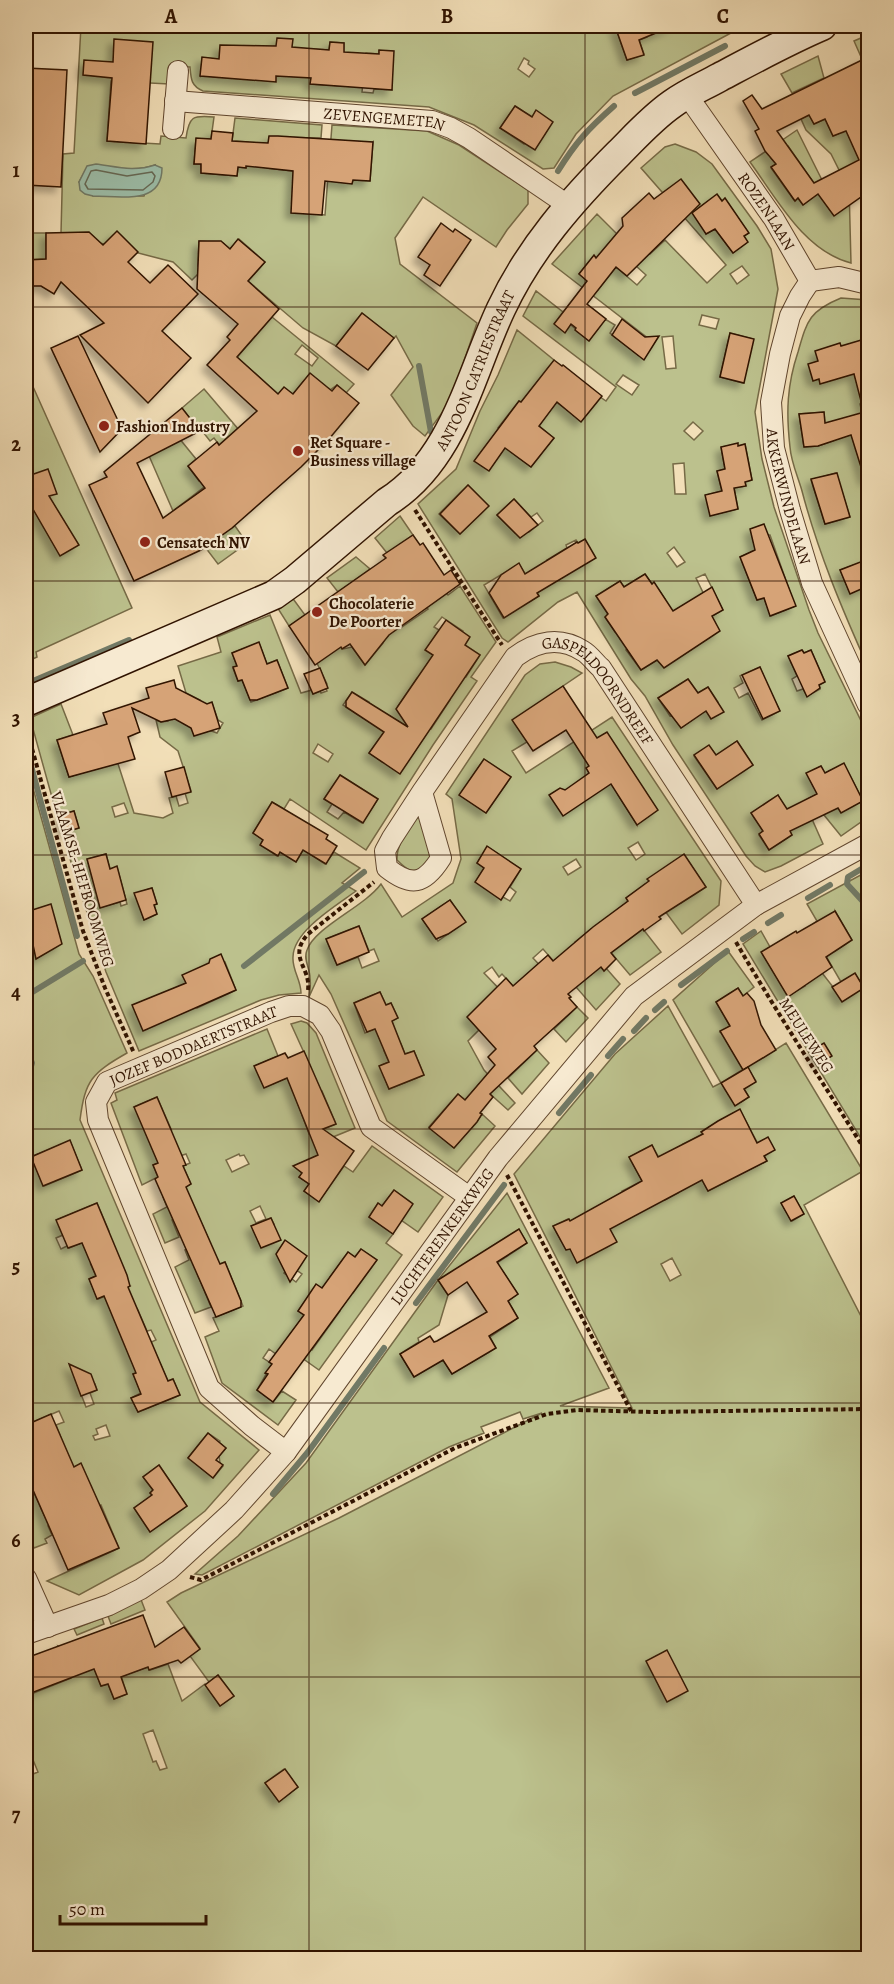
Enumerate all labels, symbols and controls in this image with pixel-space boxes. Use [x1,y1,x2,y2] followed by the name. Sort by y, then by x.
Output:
[164,3,178,30] text: A
[441,3,453,30] text: B
[717,3,729,30] text: C
[323,103,448,137] street label: ZEVENGEMETEN
[12,157,20,184] text: 1
[732,168,800,255] street label: ROZENLAAN
[430,286,521,456] street label: ANTOON CATRIESTRAAT
[116,416,230,438] place label: Fashion Industry
[97,419,111,433] marker: Fashion Industry
[761,427,816,567] street label: AKKERWINDELAAN
[11,431,21,458] text: 2
[310,432,416,472] place label: Ret Square - Business village
[291,444,305,458] marker: Ret Square - Business village
[157,532,251,554] place label: Censatech NV
[138,535,152,549] marker: Censatech NV
[329,593,414,633] place label: Chocolaterie De Poorter
[310,605,324,619] marker: Chocolaterie De Poorter
[540,632,658,749] street label: GASPELDOORNDREEF
[12,705,20,732] text: 3
[44,788,119,970] street label: VLAAMSE-HEFBOOMWEG
[11,979,21,1006] text: 4
[774,994,839,1078] street label: MEULEWEG
[106,1001,281,1092] street label: JOZEF BODDAERTSTRAAT
[386,1164,499,1310] street label: LUCHTERENKERKWEG
[12,1253,20,1280] text: 5
[11,1527,21,1554] text: 6
[12,1801,21,1828] text: 7
[60,1888,206,1926] scale bar
[69,1897,105,1921] text: 50 m

